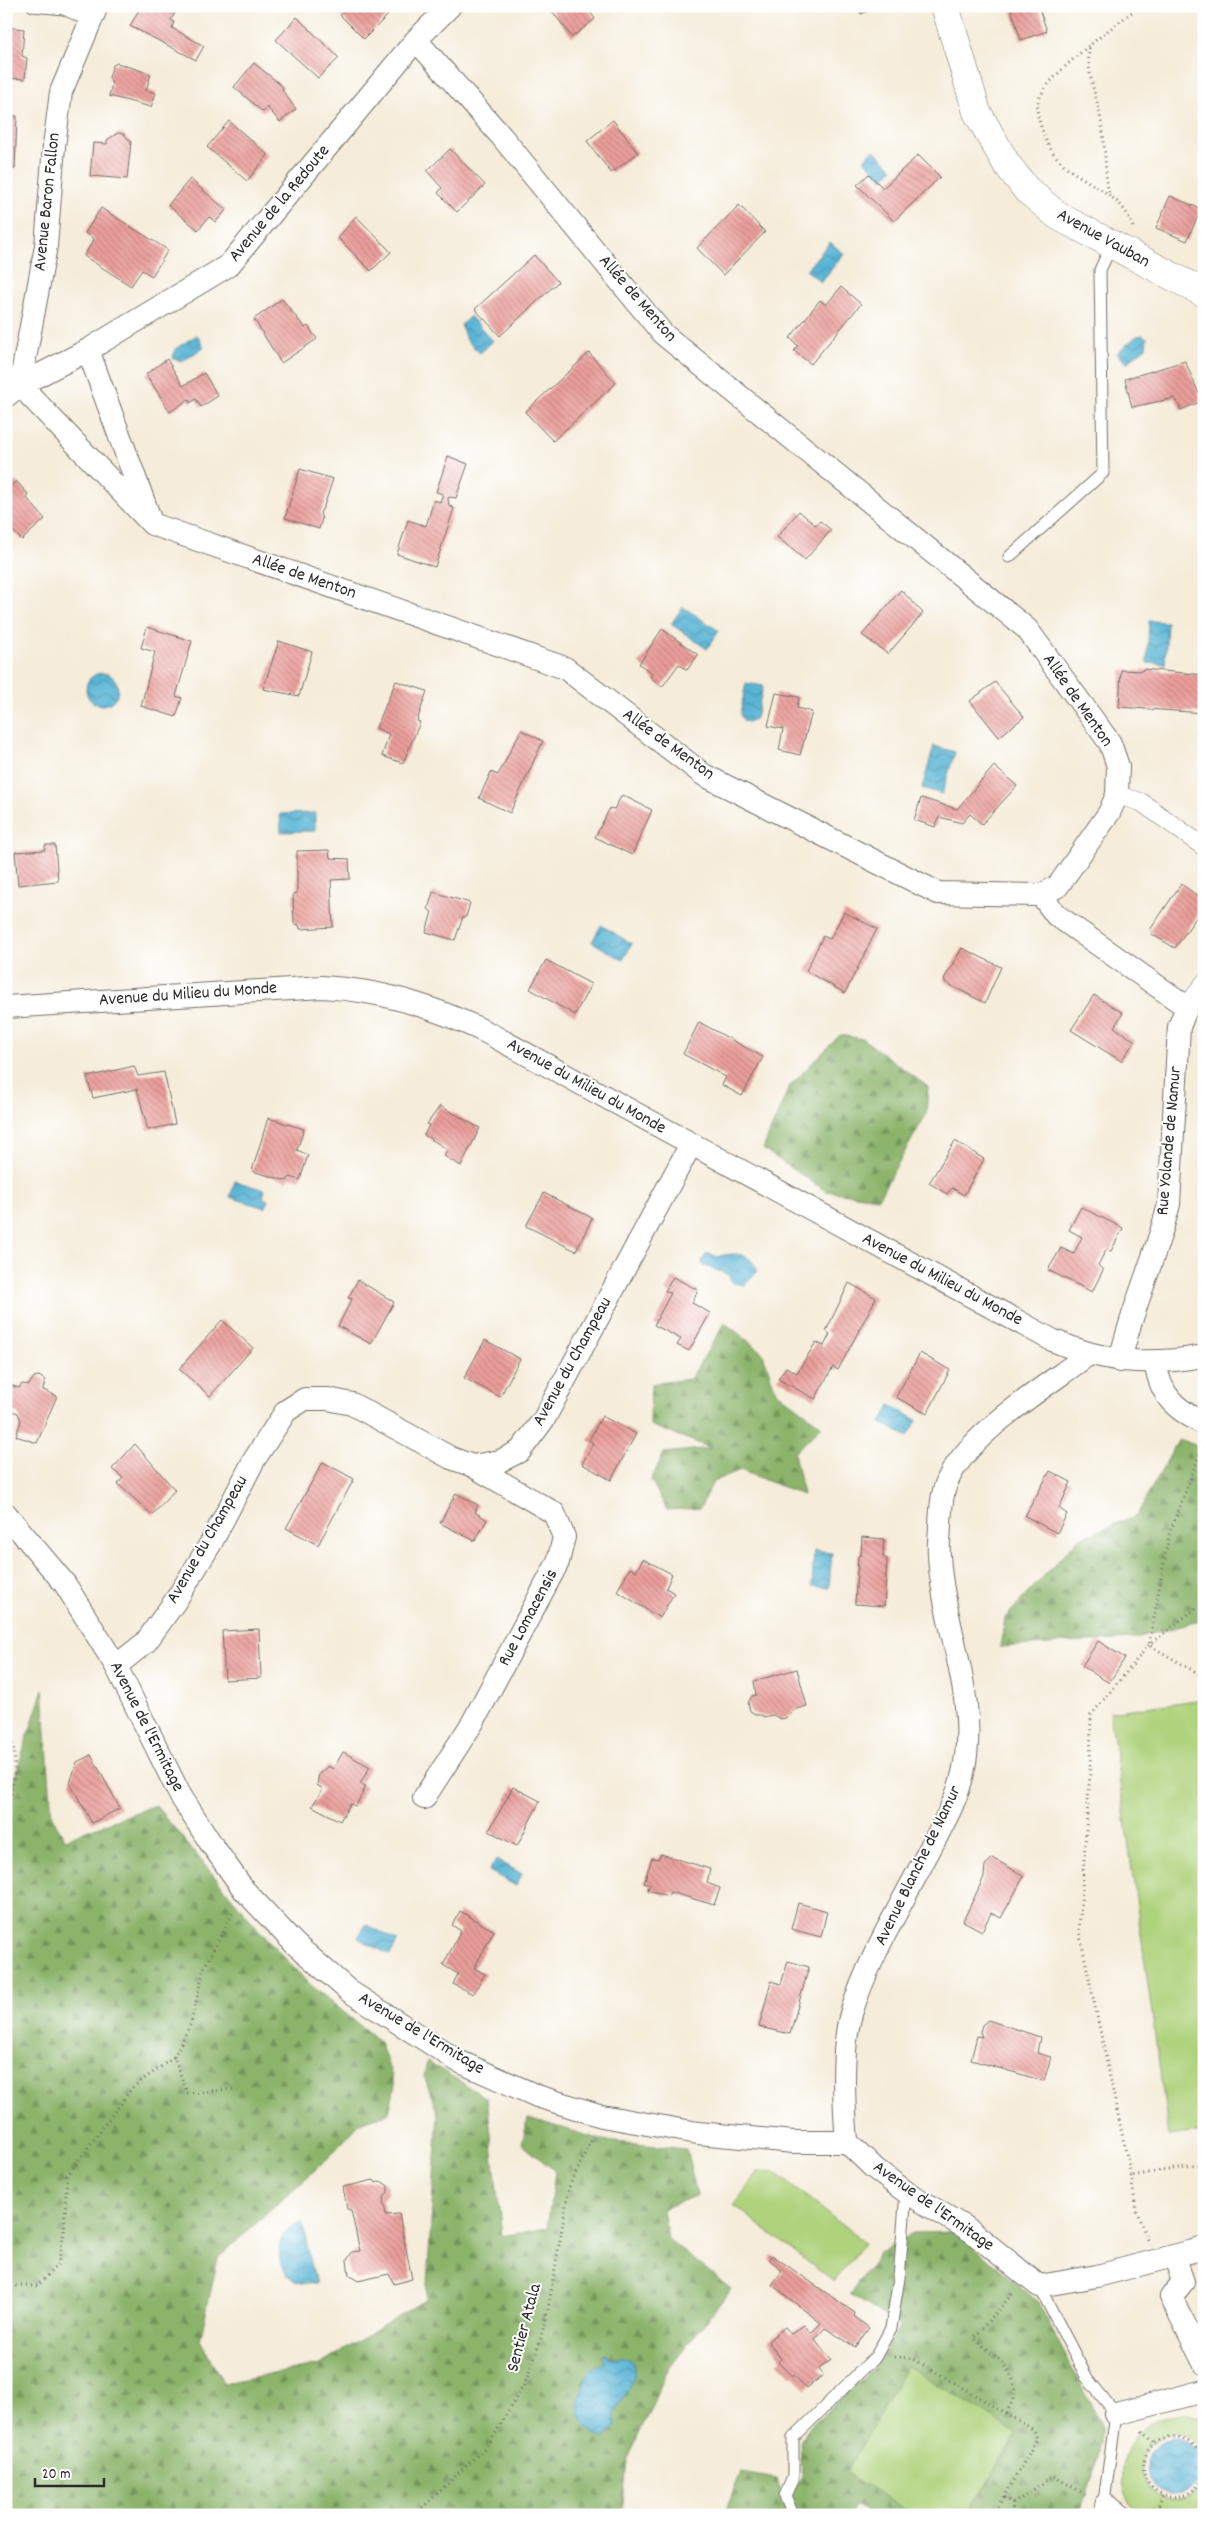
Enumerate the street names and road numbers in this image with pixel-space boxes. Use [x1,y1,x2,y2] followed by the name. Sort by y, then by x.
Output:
[28,132,68,272] street label: Avenue Baron Fallon
[223,140,337,268] street label: Avenue de la Redoute
[1052,203,1154,275] street label: Avenue Vauban
[592,250,682,348] street label: Allée de Menton
[249,548,359,606] street label: Allée de Menton
[1036,649,1118,753] street label: Allée de Menton
[617,703,719,787] street label: Allée de Menton
[98,976,278,1014] street label: Avenue du Milieu du Monde
[502,1033,670,1141] street label: Avenue du Milieu du Monde
[1151,1065,1189,1216] street label: Rue Yolande de Namur
[857,1227,1027,1333] street label: Avenue du Milieu du Monde
[527,1293,619,1431] street label: Avenue du Champeau
[161,1471,255,1609] street label: Avenue du Champeau
[493,1565,565,1671] street label: Rue Lomacensis
[102,1658,190,1796] street label: Avenue de l'Ermitage
[869,1782,969,1950] street label: Avenue Blanche de Namur
[353,1986,489,2082] street label: Avenue de l'Ermitage
[867,2156,999,2258] street label: Avenue de l'Ermitage
[501,2281,549,2375] street label: Sentier Atala

